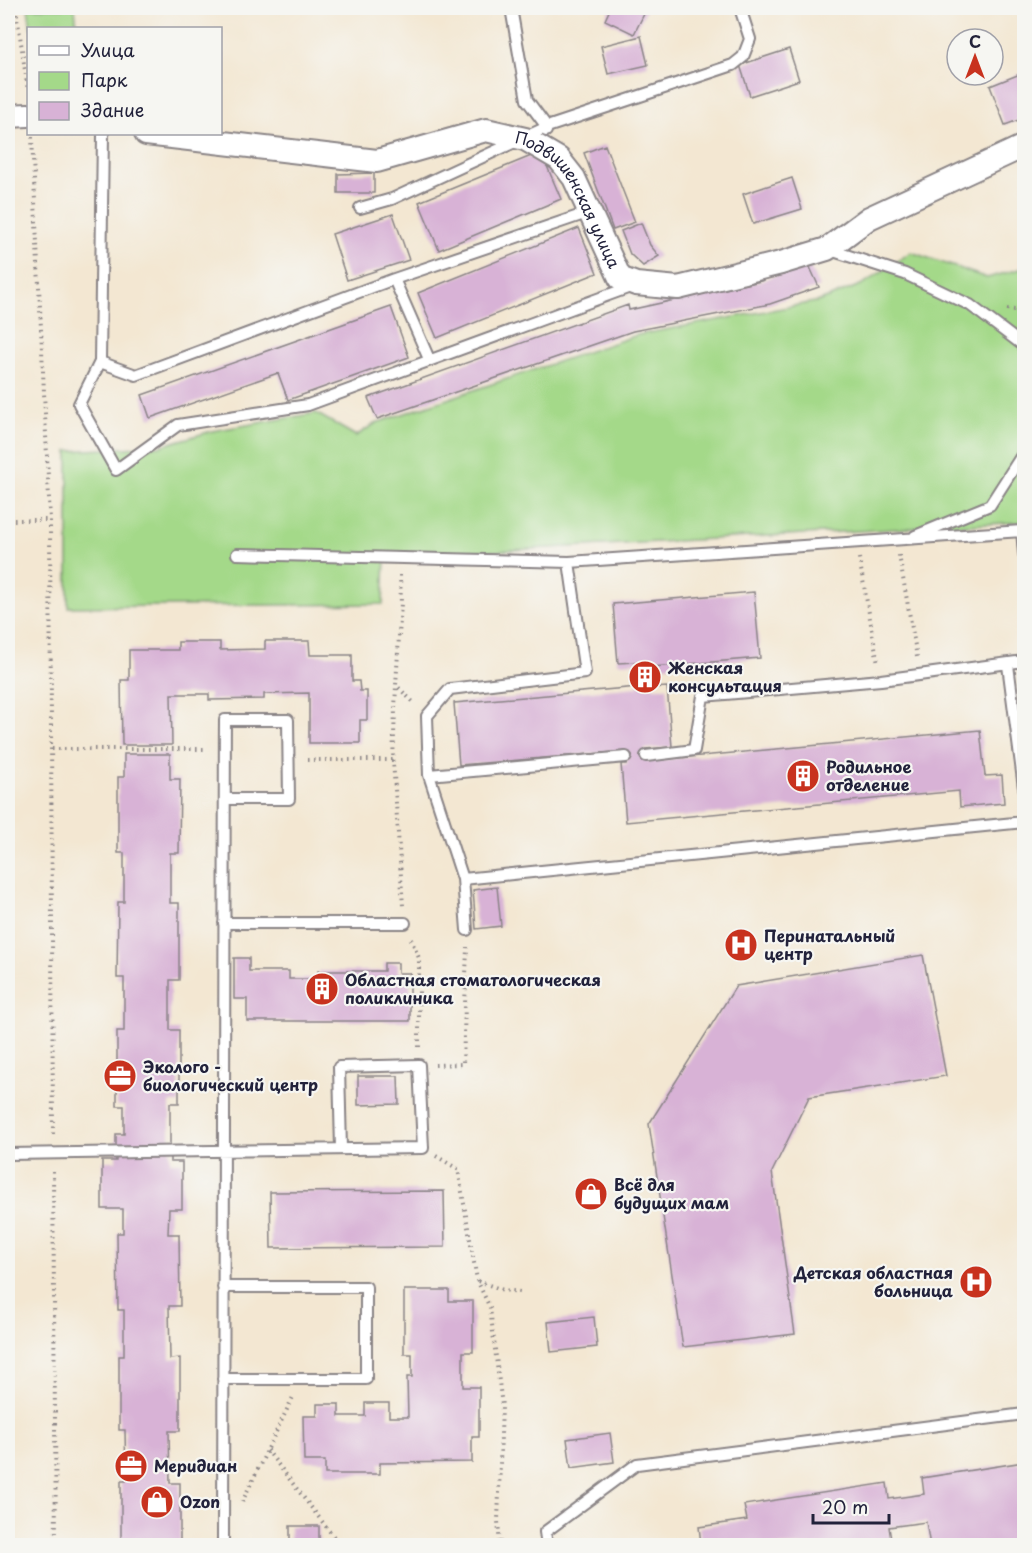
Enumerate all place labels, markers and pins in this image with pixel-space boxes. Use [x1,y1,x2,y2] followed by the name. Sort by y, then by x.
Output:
[667,655,782,697] place label: Женская консультация
[627,659,663,695] building icon: Женская консультация
[826,754,911,796] place label: Родильное отделение
[785,758,821,794] building icon: Родильное отделение
[764,923,895,965] place label: Перинатальный центр
[723,927,759,963] hospital icon: Перинатальный центр
[345,967,601,1009] place label: Областная стоматологическая поликлиника
[304,971,340,1007] building icon: Областная стоматологическая поликлиника
[143,1054,318,1096] place label: Эколого - биологический центр
[102,1058,138,1094] office icon: Эколого - биологический центр
[614,1172,729,1214] place label: Всё для будущих мам
[573,1176,609,1212] shop icon: Всё для будущих мам
[793,1260,953,1302] place label: Детская областная больница
[958,1264,994,1300] hospital icon: Детская областная больница
[113,1448,149,1484] office icon: Меридиан
[154,1453,237,1477] place label: Меридиан
[139,1484,175,1520] shop icon: Ozon
[180,1489,220,1513] place label: Ozon

